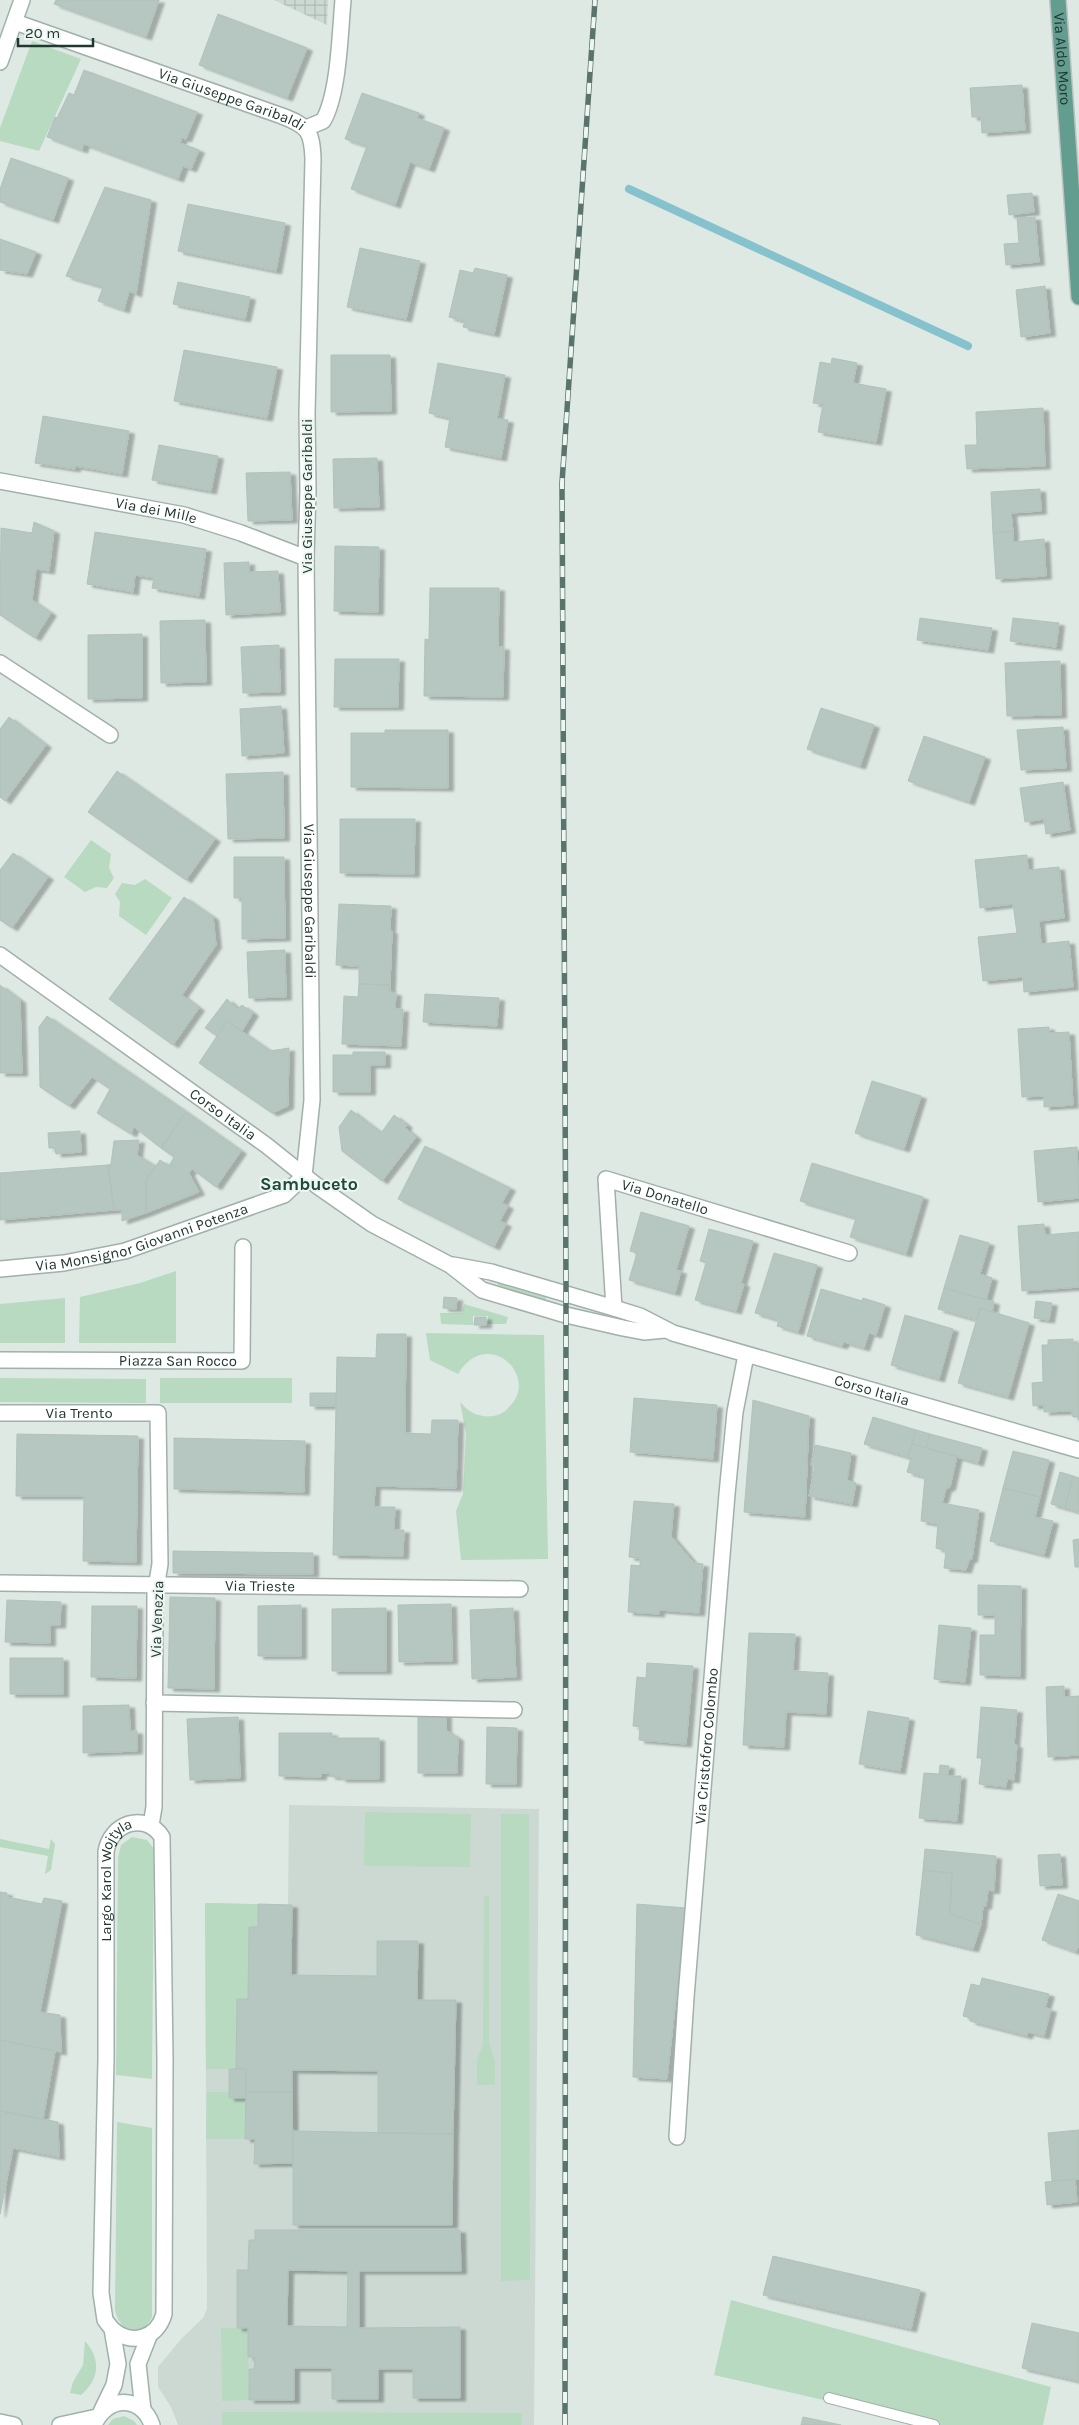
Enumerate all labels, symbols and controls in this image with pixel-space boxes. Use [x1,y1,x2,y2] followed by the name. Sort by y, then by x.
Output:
[1050,12,1074,106] street label: Via Aldo Moro
[18,15,92,47] scale bar
[25,24,60,42] text: 20 m
[156,64,309,134] street label: Via Giuseppe Garibaldi
[298,419,316,573] street label: Via Giuseppe Garibaldi
[114,494,199,528] street label: Via dei Mille
[300,824,320,979] street label: Via Giuseppe Garibaldi
[186,1084,260,1144] street label: Corso Italia
[260,1173,358,1195] district label: Sambuceto
[619,1175,711,1219] street label: Via Donatello
[35,1199,250,1275] street label: Via Monsignor Giovanni Potenza
[119,1351,237,1370] street label: Piazza San Rocco
[832,1371,912,1410] street label: Corso Italia
[45,1404,113,1422] street label: Via Trento
[225,1577,295,1595] street label: Via Trieste
[147,1580,167,1658] street label: Via Venezia
[691,1667,722,1825] street label: Via Cristoforo Colombo
[97,1815,134,1942] street label: Largo Karol Wojtyla

